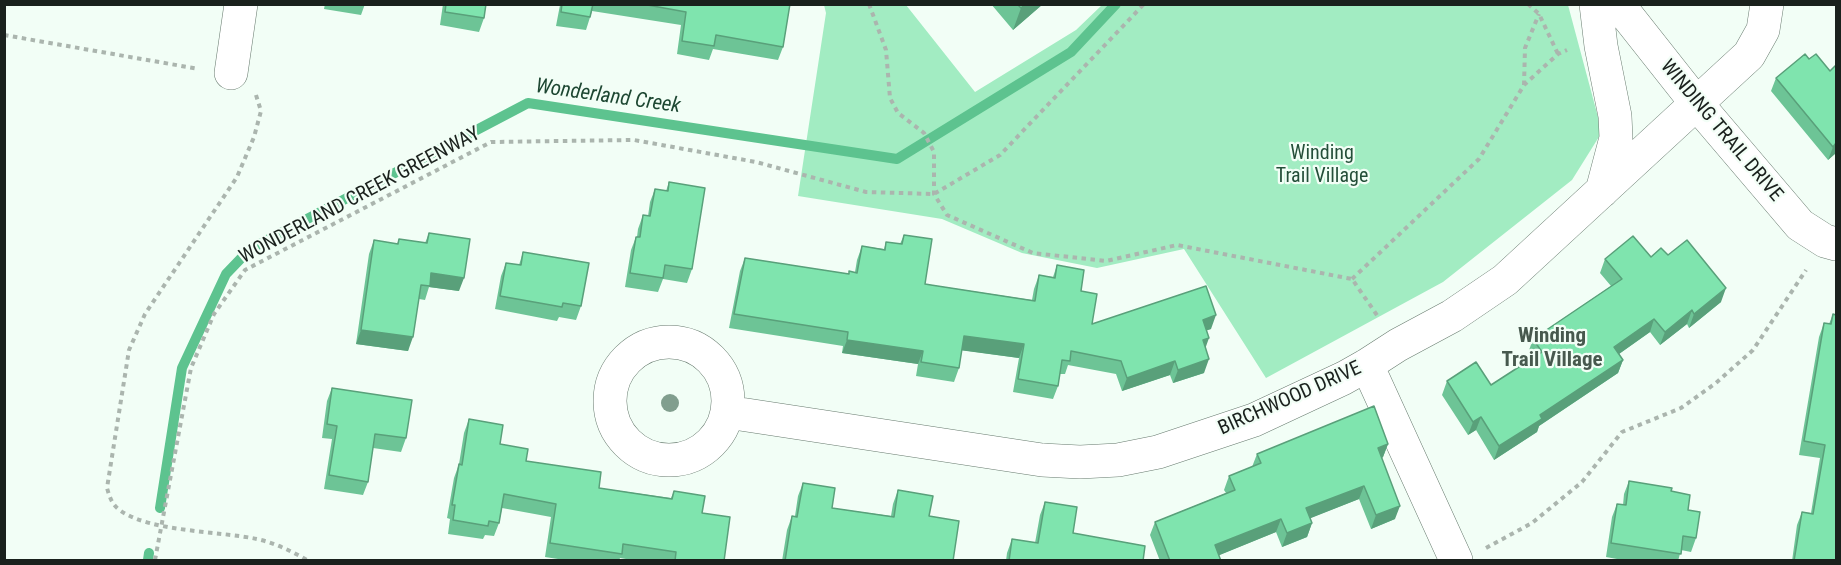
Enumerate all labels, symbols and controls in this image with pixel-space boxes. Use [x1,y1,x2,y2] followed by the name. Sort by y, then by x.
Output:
[1655,55,1787,207] street label: WINDING TRAIL DRIVE
[534,74,682,120] water label: Wonderland Creek
[236,122,484,270] street label: WONDERLAND CREEK GREENWAY
[1276,142,1368,189] park label: Winding Trail Village
[1501,324,1603,374] district label: Winding Trail Village
[1215,357,1365,441] street label: BIRCHWOOD DRIVE

